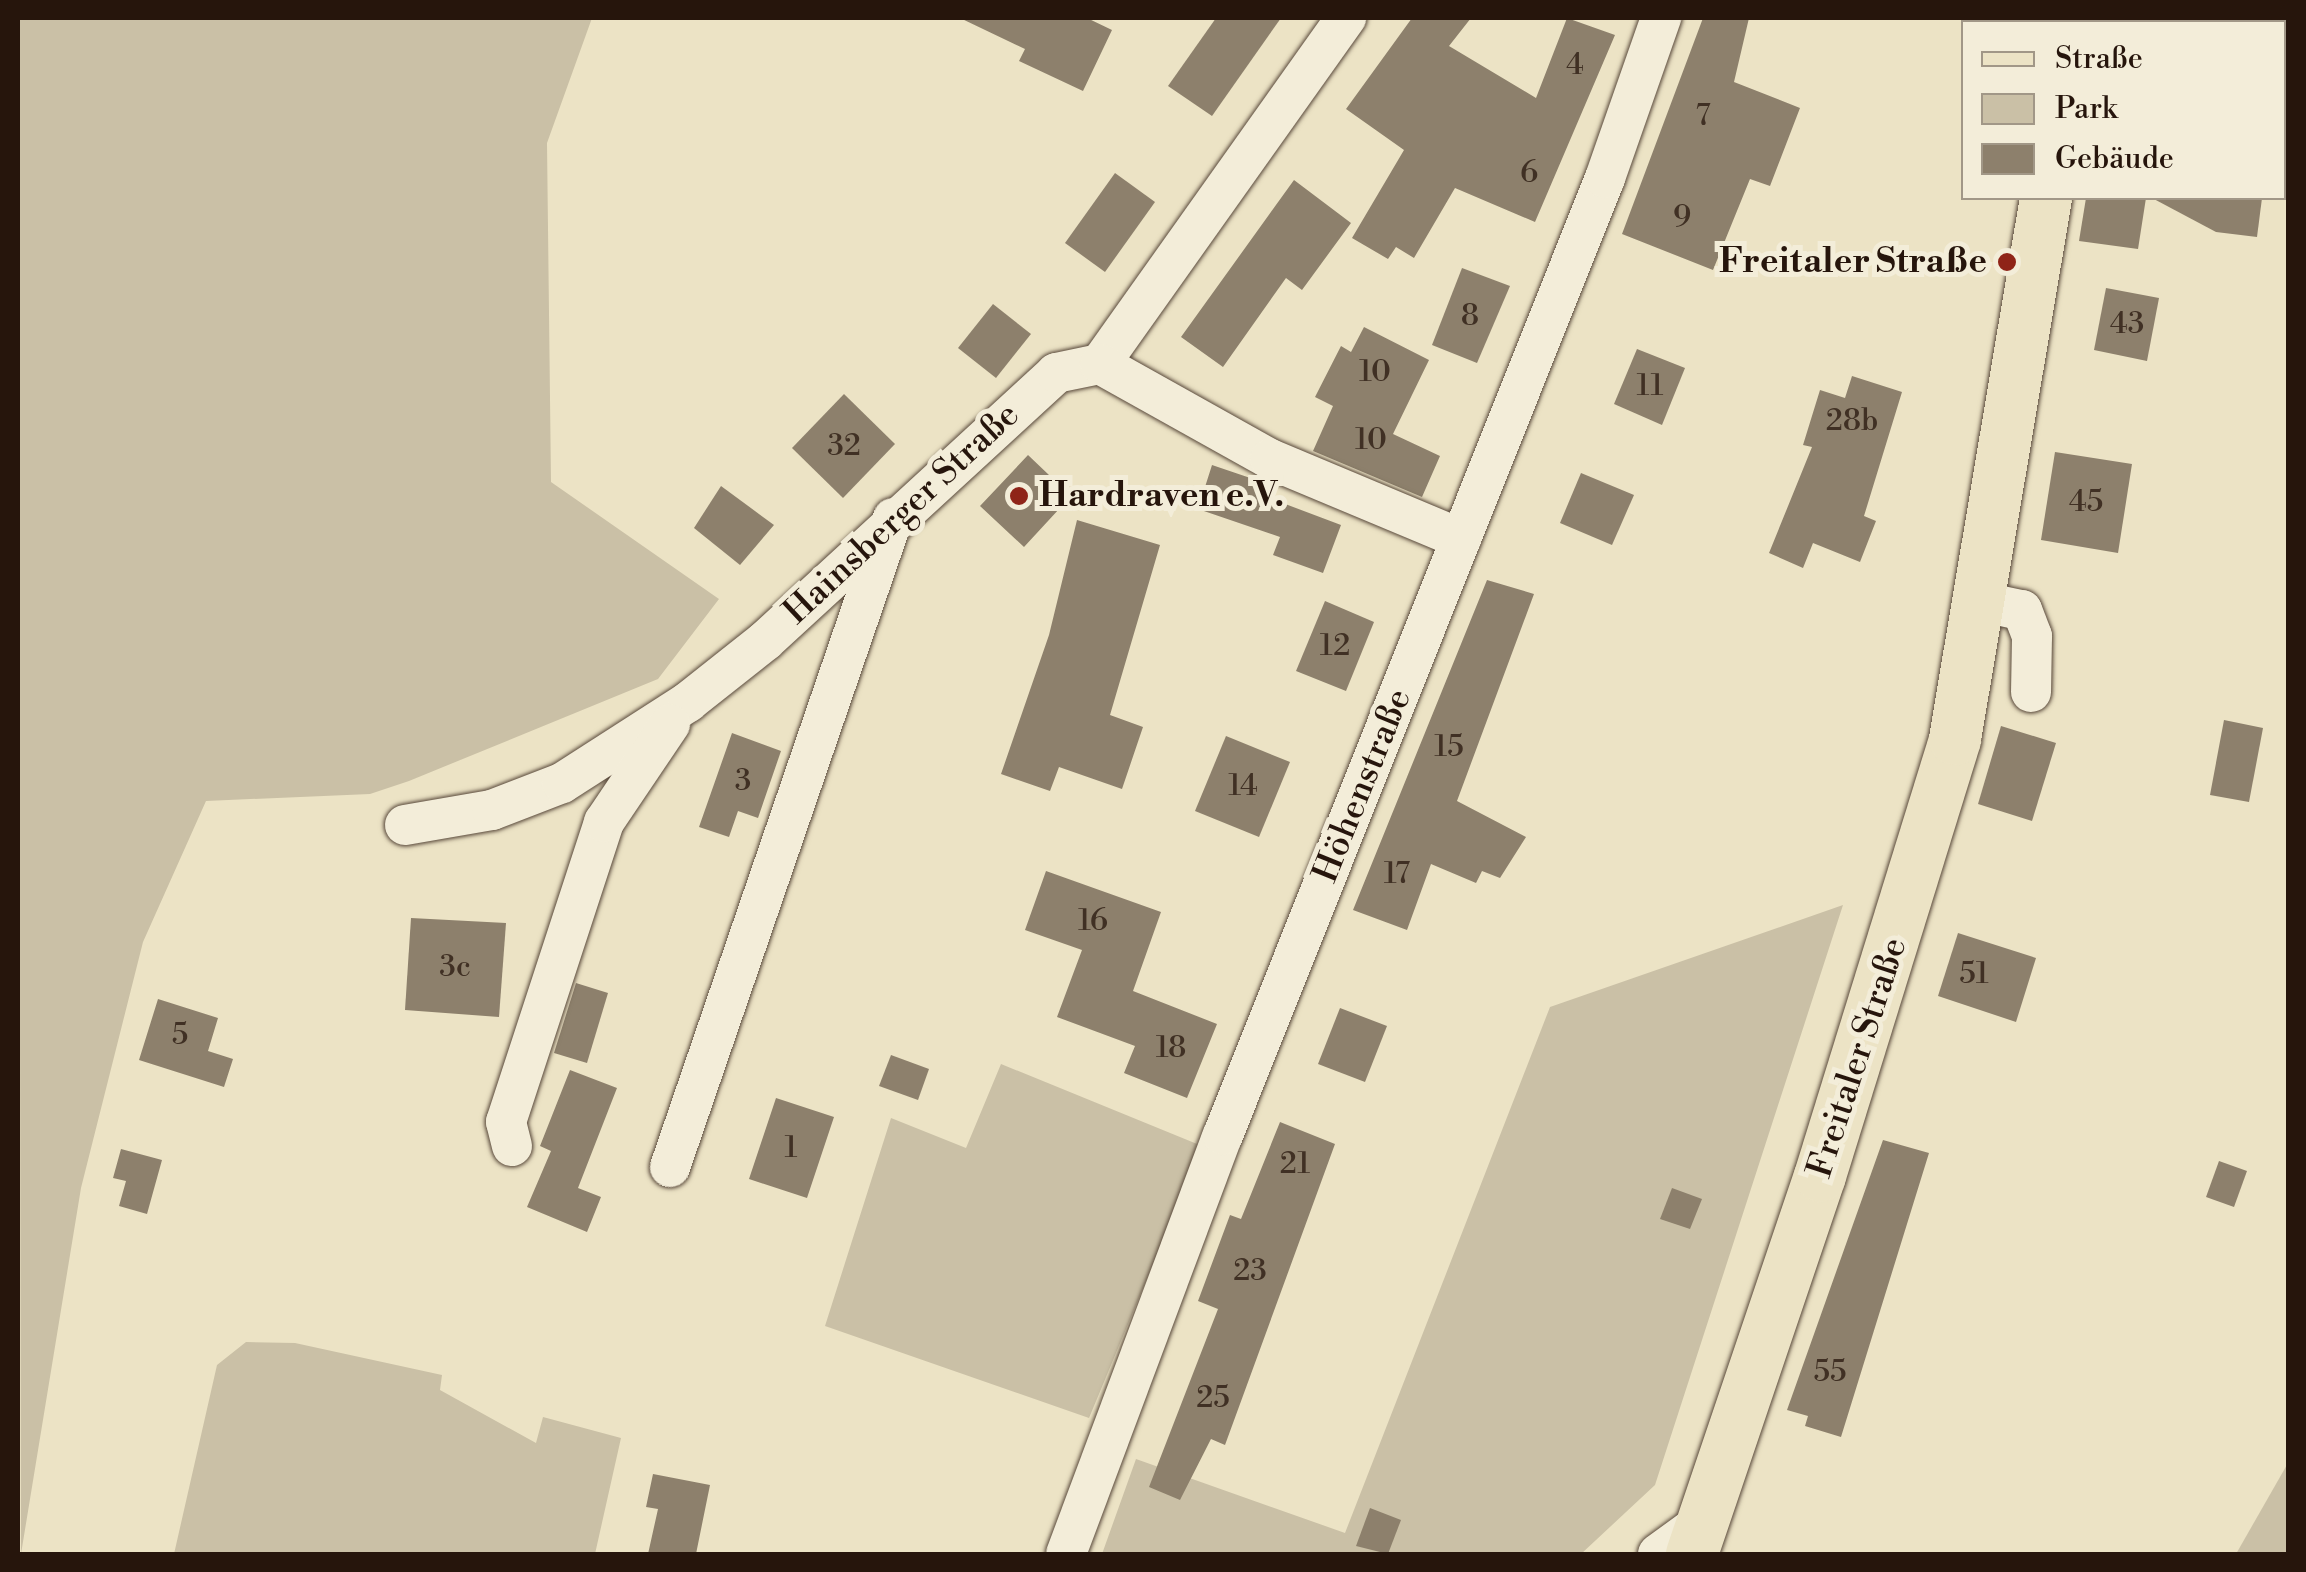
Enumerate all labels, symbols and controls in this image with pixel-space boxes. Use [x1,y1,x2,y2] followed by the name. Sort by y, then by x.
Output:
[1961,20,2286,200] legend
[2055,40,2143,78] text: Straße
[1566,47,1584,83] house number: 4
[2055,90,2117,128] text: Park
[1695,98,1711,134] house number: 7
[2055,140,2174,178] text: Gebäude
[1520,155,1538,191] house number: 6
[1673,199,1691,235] house number: 9
[1719,241,1987,283] place label: Freitaler Straße
[1996,251,2018,273] marker: Freitaler Straße
[1461,298,1479,334] house number: 8
[2110,306,2144,342] house number: 43
[1359,354,1391,390] house number: 10
[1637,368,1663,404] house number: 11
[776,394,1028,634] street label: Hainsberger Straße
[1826,403,1878,439] house number: 28b
[1355,422,1387,458] house number: 10
[827,428,861,464] house number: 32
[1039,475,1284,517] place label: Hardraven e.V.
[2069,484,2103,520] house number: 45
[1008,485,1030,507] marker: Hardraven e.V.
[1320,628,1350,664] house number: 12
[1305,683,1421,889] street label: Höhenstraße
[1434,729,1464,765] house number: 15
[735,763,751,799] house number: 3
[1228,768,1258,804] house number: 14
[1384,856,1410,892] house number: 17
[1078,903,1108,939] house number: 16
[1799,933,1917,1183] street label: Freitaler Straße
[439,949,471,985] house number: 3c
[1959,956,1989,992] house number: 51
[172,1017,188,1053] house number: 5
[1156,1030,1186,1066] house number: 18
[785,1130,797,1166] house number: 1
[1280,1146,1310,1182] house number: 21
[1233,1253,1267,1289] house number: 23
[1813,1354,1847,1390] house number: 55
[1196,1380,1230,1416] house number: 25

